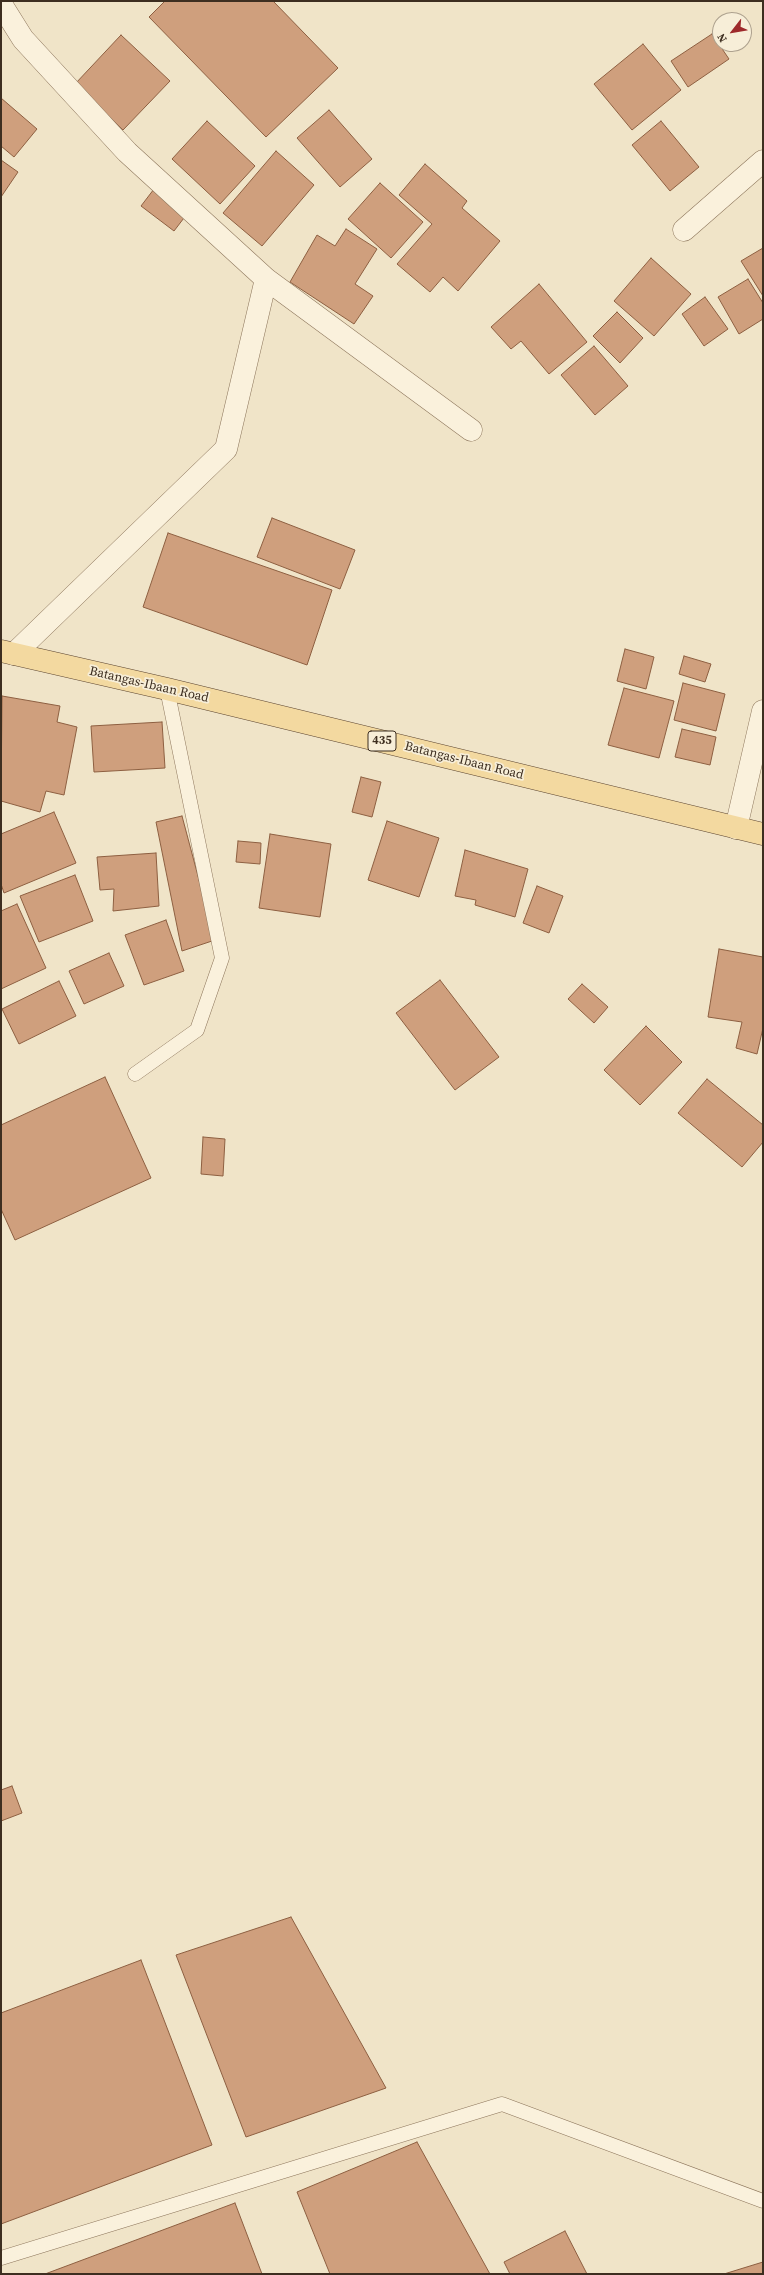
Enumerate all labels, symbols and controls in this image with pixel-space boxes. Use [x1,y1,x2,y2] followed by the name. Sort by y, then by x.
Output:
[712,12,752,52] north arrow
[714,31,731,45] text: N
[88,664,210,706] street label: Batangas-Ibaan Road
[368,731,396,751] road number: 435
[403,739,525,783] street label: Batangas-Ibaan Road

